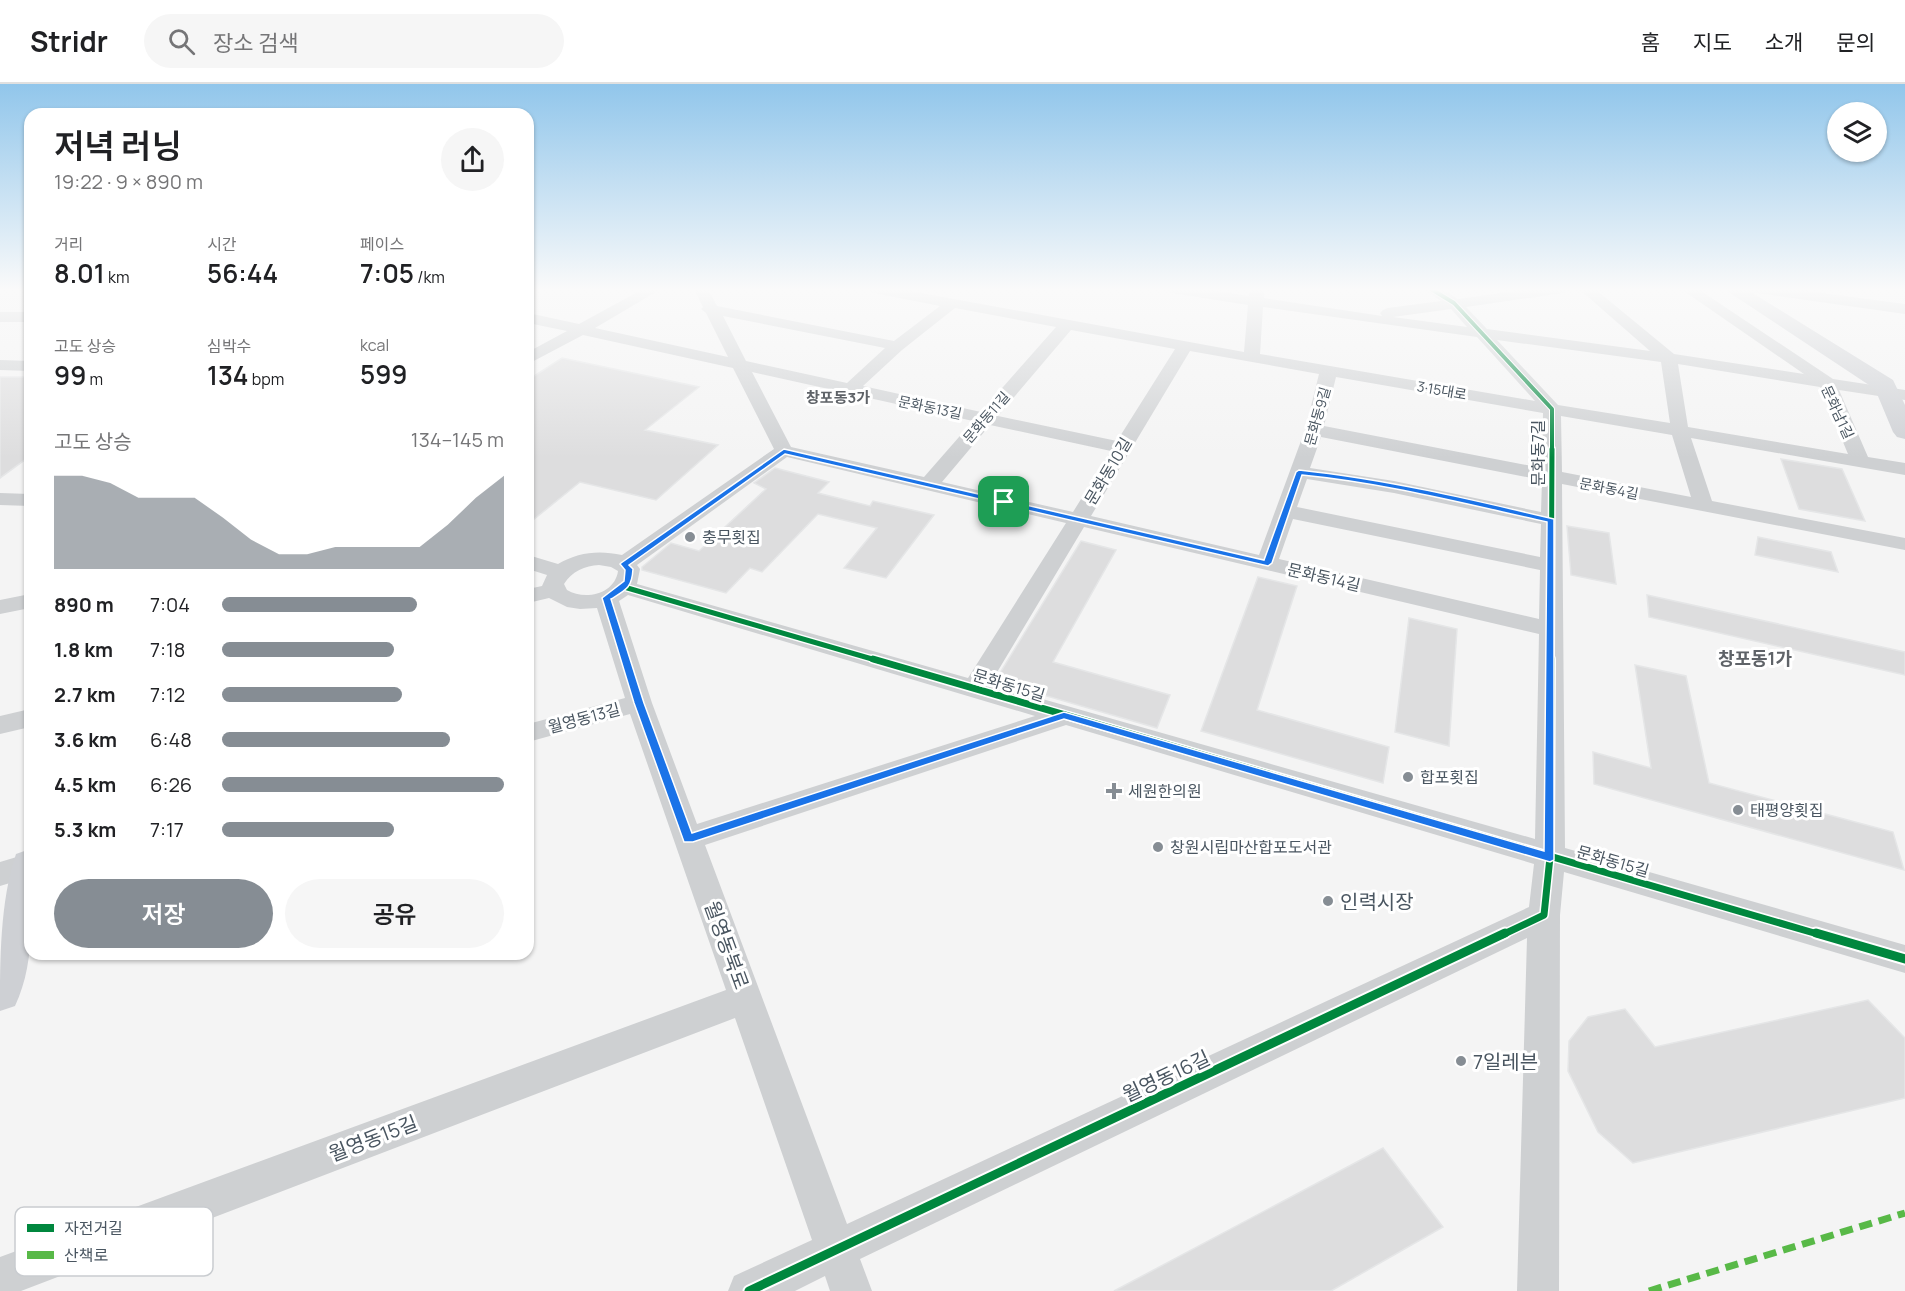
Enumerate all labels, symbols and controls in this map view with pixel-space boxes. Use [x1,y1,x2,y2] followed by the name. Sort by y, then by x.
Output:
[144,14,564,68] search box
[30,22,108,60] text: Stridr
[165,25,198,58] icon: search
[213,28,298,58] text: 장소 검색
[1641,28,1660,56] text: 홈
[1693,28,1732,56] text: 지도
[1765,28,1803,56] text: 소개
[1836,28,1875,56] text: 문의
[1827,102,1887,162] map controls
[1827,102,1887,162] button: layers
[54,123,182,168] text: 저녁 러닝
[441,128,504,191] button: share
[54,168,203,195] text: 19:22 · 9 × 890 m
[54,233,83,255] text: 거리
[207,233,236,255] text: 시간
[360,233,404,255] text: 페이스
[54,255,105,291] text: 8.01
[207,255,278,291] text: 56:44
[360,255,414,291] text: 7:05
[105,266,129,288] text: km
[414,266,445,288] text: /km
[360,334,389,356] text: kcal
[54,335,116,357] text: 고도 상승
[207,335,251,357] text: 심박수
[360,356,408,392] text: 599
[54,357,86,393] text: 99
[207,357,249,393] text: 134
[86,368,103,390] text: m
[249,368,284,390] text: bpm
[1416,376,1468,404] street label: 3·15대로
[1817,382,1859,442] street label: 문화남1길
[1300,384,1334,448] street label: 문화동9길
[806,387,870,408] district label: 창포동3가
[958,387,1014,447] street label: 문화동11길
[896,391,964,423] street label: 문화동13길
[1527,420,1549,486] street label: 문화동7길
[411,426,504,453] text: 134–145 m
[54,428,132,455] text: 고도 상승
[1079,433,1137,509] street label: 문화동10길
[1578,473,1640,503] street label: 문화동4길
[978,476,1029,527] pin
[987,485,1020,518] icon: arrive
[702,526,761,548] place label: 충무횟집
[683,530,697,544] marker: 충무횟집
[1285,558,1363,596] street label: 문화동14길
[54,591,114,618] text: 890 m
[150,591,190,618] text: 7:04
[54,636,113,663] text: 1.8 km
[150,636,185,663] text: 7:18
[1718,646,1793,670] district label: 창포동1가
[970,664,1048,706] street label: 문화동15길
[54,681,115,708] text: 2.7 km
[150,681,185,708] text: 7:12
[545,698,623,738] street label: 월영동13길
[54,726,117,753] text: 3.6 km
[150,726,192,753] text: 6:48
[1420,766,1479,788] place label: 합포횟집
[1401,770,1415,784] marker: 합포횟집
[54,771,116,798] text: 4.5 km
[150,771,192,798] text: 6:26
[1128,780,1202,802] place label: 세원한의원
[1105,782,1123,800] marker: 세원한의원
[1750,799,1824,821] place label: 태평양횟집
[1731,803,1745,817] marker: 태평양횟집
[54,816,116,843] text: 5.3 km
[150,816,184,843] text: 7:17
[1170,836,1332,858] place label: 창원시립마산합포도서관
[1151,840,1165,854] marker: 창원시립마산합포도서관
[1574,840,1652,882] street label: 문화동15길
[54,879,273,948] button: 저장
[285,879,504,948] button: 공유
[1340,888,1414,915] place label: 인력시장
[1321,894,1335,908] marker: 인력시장
[699,897,755,993] street label: 월영동북로
[1118,1044,1214,1108] street label: 월영동16길
[1473,1048,1538,1075] place label: 7일레븐
[1454,1054,1468,1068] marker: 7일레븐
[325,1109,421,1167] street label: 월영동15길
[15,1207,213,1276] legend
[64,1217,123,1239] text: 자전거길
[64,1244,108,1266] text: 산책로

